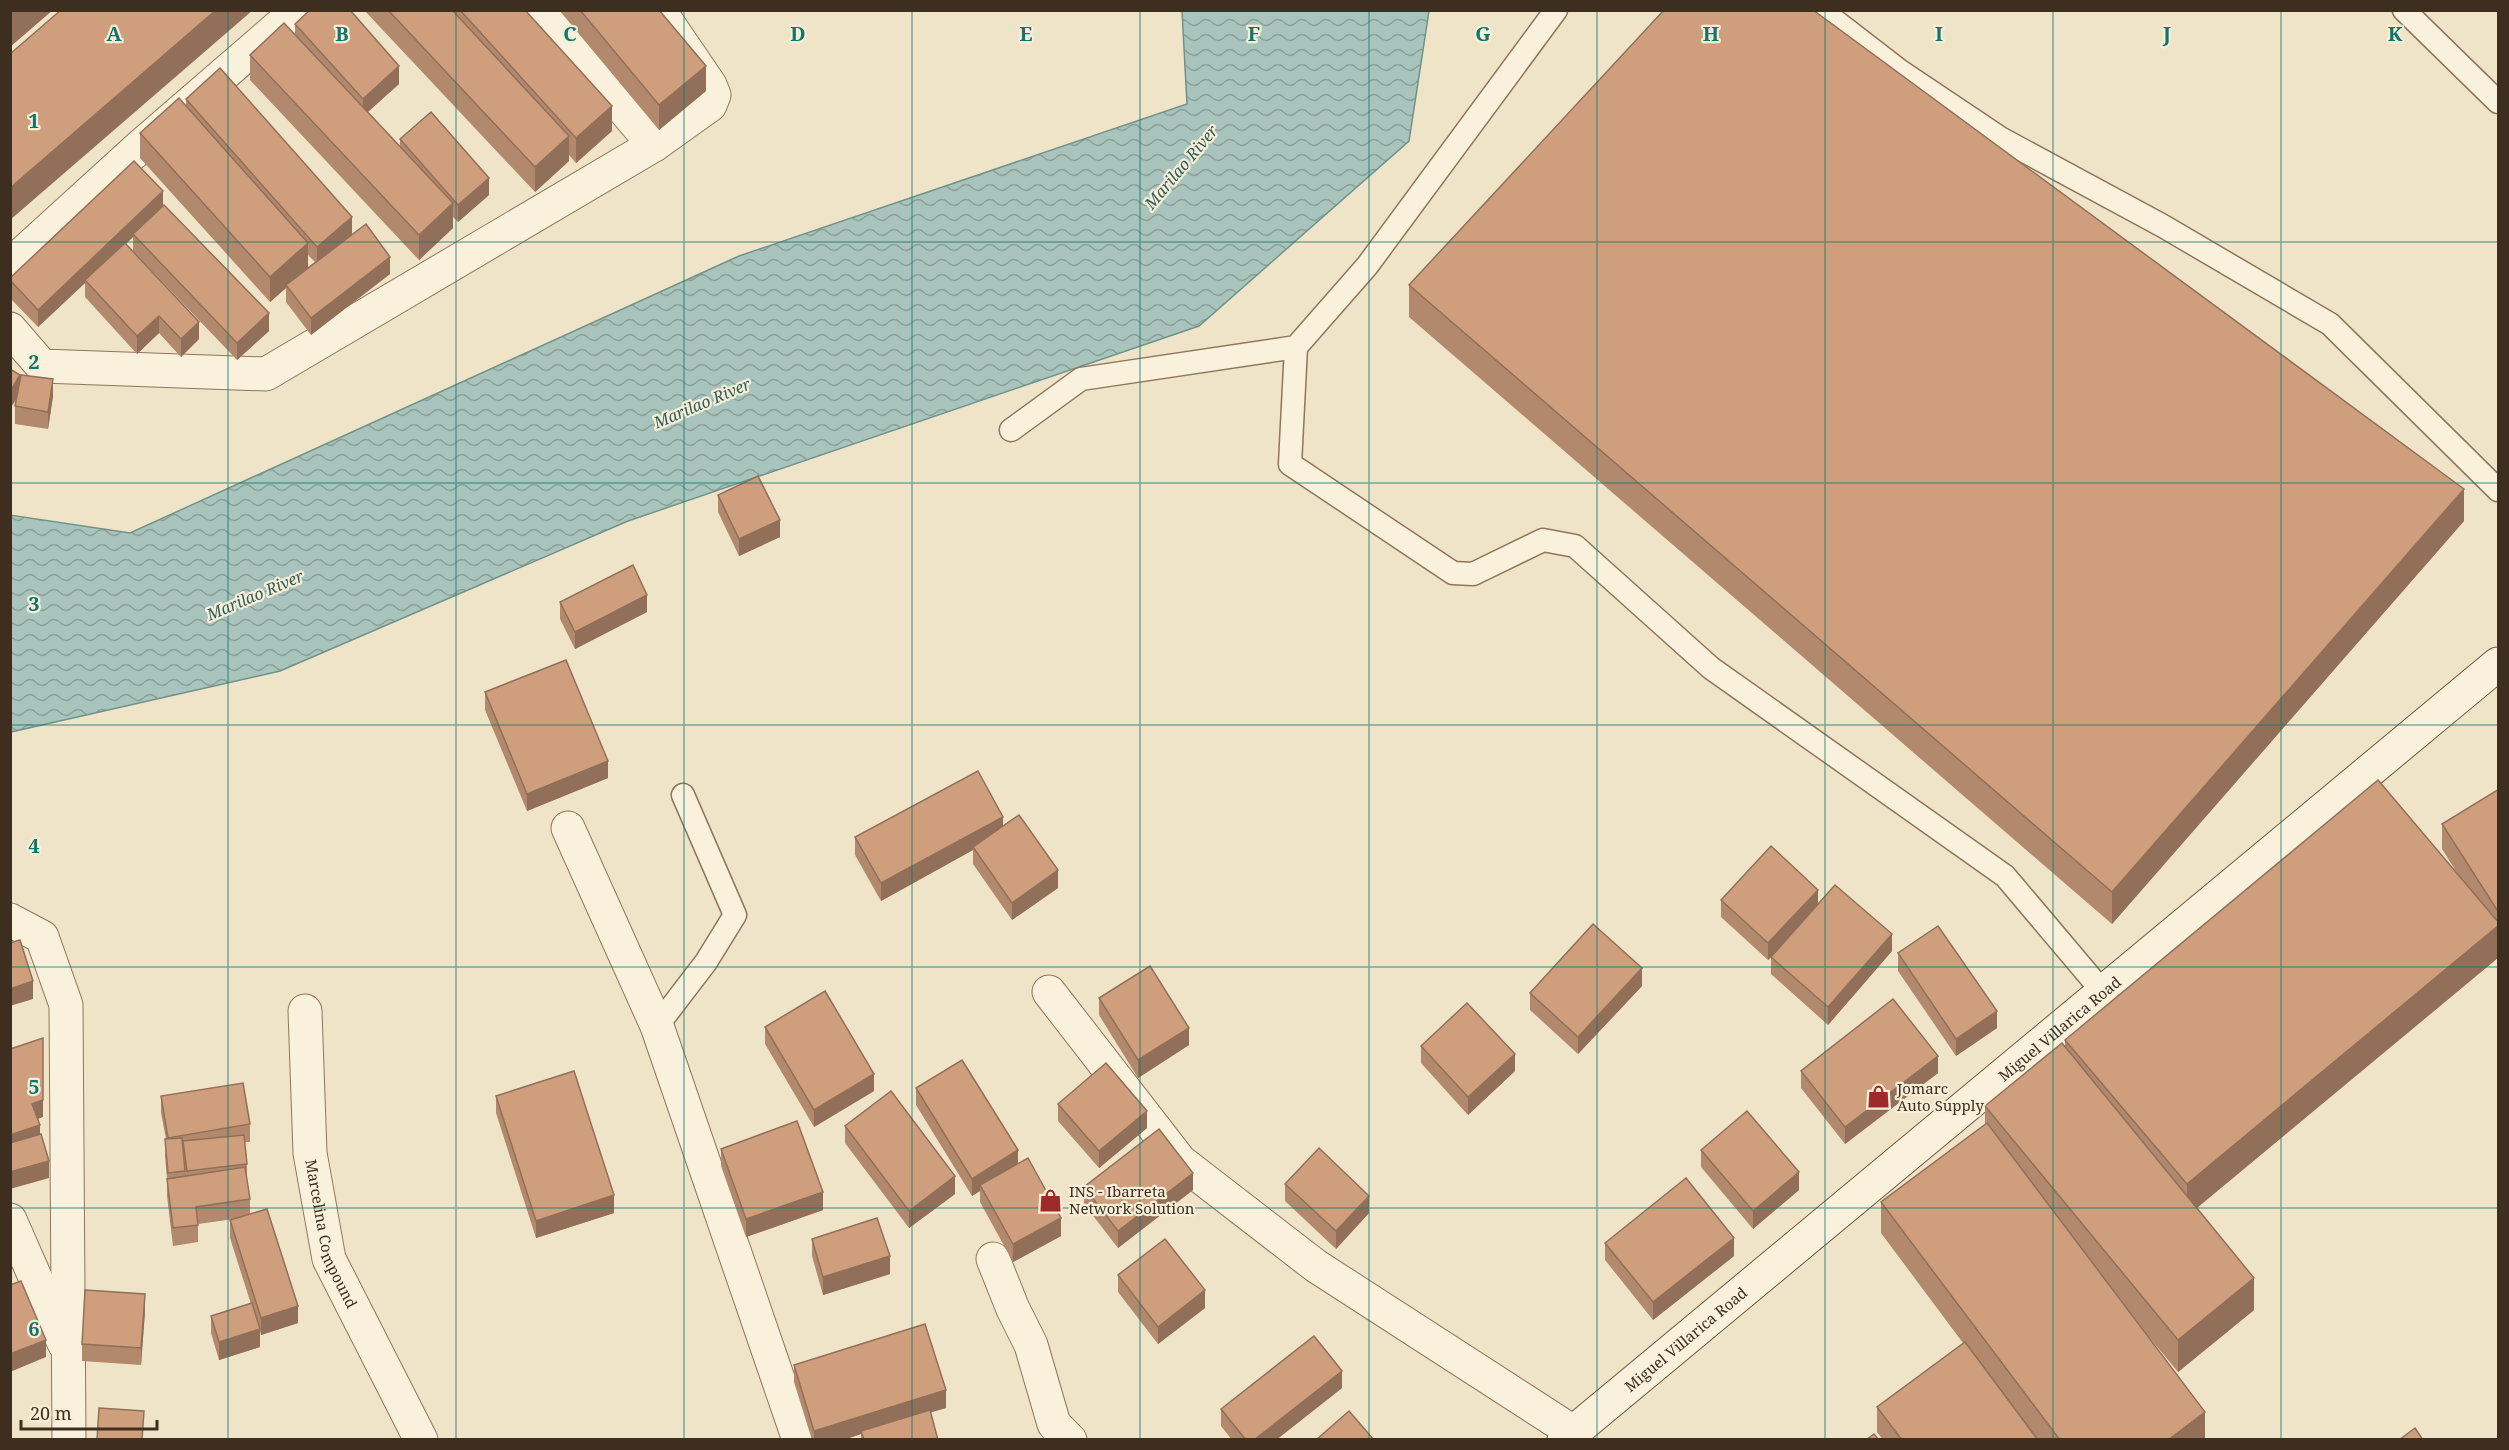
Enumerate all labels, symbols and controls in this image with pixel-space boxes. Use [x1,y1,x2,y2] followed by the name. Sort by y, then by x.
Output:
[106,20,122,47] text: A
[335,20,349,47] text: B
[563,20,577,47] text: C
[790,20,806,47] text: D
[1019,20,1033,47] text: E
[1248,20,1260,47] text: F
[1475,20,1491,47] text: G
[1703,20,1719,47] text: H
[1935,20,1943,47] text: I
[2162,20,2171,47] text: J
[2388,20,2403,47] text: K
[28,107,40,134] text: 1
[1139,120,1223,215] water label: Marilao River
[28,348,40,375] text: 2
[649,372,754,434] water label: Marilao River
[202,564,307,626] water label: Marilao River
[28,590,40,617] text: 3
[28,832,40,859] text: 4
[1994,972,2125,1085] street label: Miguel Villarica Road
[28,1073,40,1100] text: 5
[1896,1078,1984,1115] place label: Jomarc Auto Supply
[1866,1084,1892,1110] shop icon: Jomarc Auto Supply
[301,1158,362,1311] street label: Marcelina Compound
[1069,1181,1195,1218] place label: INS - Ibarreta Network Solution
[1038,1187,1064,1213] shop icon: INS - Ibarreta Network Solution
[1620,1282,1751,1396] street label: Miguel Villarica Road
[28,1315,40,1342] text: 6
[21,1393,158,1431] scale bar
[30,1401,72,1425] text: 20 m

